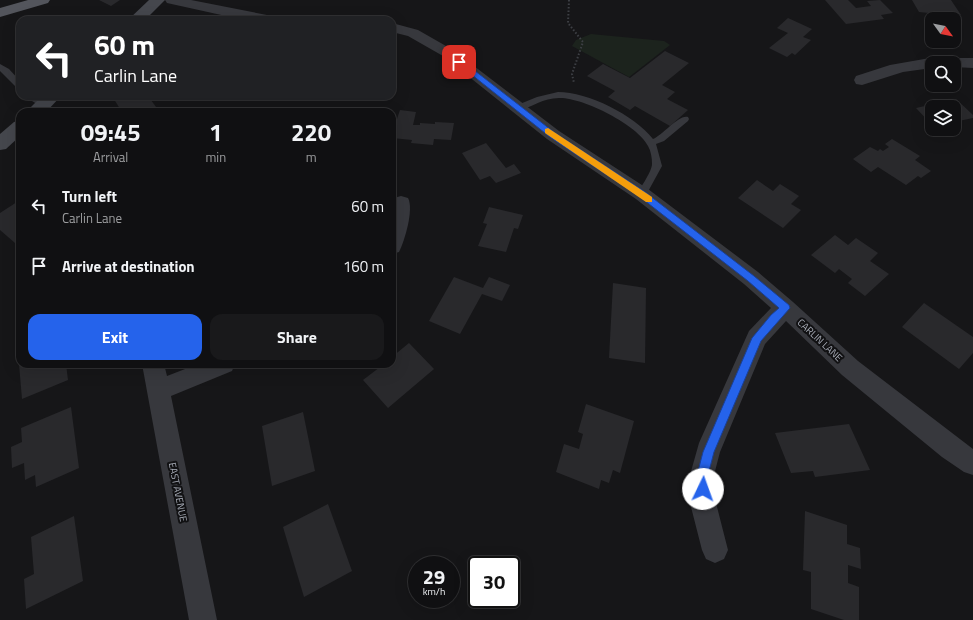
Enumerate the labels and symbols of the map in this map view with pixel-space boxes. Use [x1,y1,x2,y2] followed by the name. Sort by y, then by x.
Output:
[925,12,961,48] north arrow
[442,45,476,79] pin
[794,315,846,365] street label: CARLIN LANE
[165,461,191,523] street label: EAST AVENUE
[682,468,724,510] position arrow
[468,556,520,608] speed limit sign: 30

